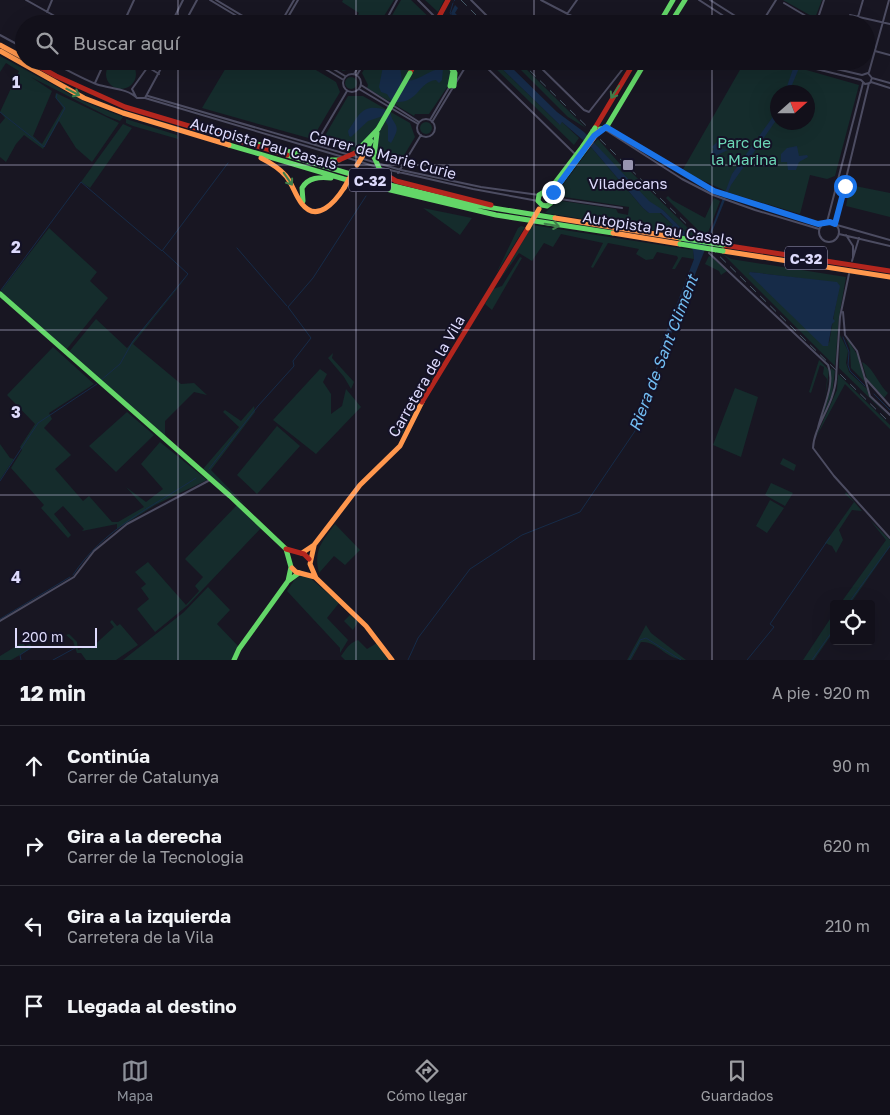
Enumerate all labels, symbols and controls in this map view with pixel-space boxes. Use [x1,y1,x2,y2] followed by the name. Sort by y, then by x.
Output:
[15,15,875,70] search box
[33,29,61,57] icon: search
[73,31,180,54] text: Buscar aquí
[12,72,20,92] text: 1
[610,84,620,98] one-way arrow
[770,85,815,130] north arrow
[66,87,81,97] one-way arrow
[188,113,340,173] street label: Autopista Pau Casals
[307,126,459,182] street label: Carrer de Marie Curie
[711,133,777,168] park label: Parc de la Marina
[621,158,635,172] marker: Viladecans
[349,168,391,192] road number: C-32
[283,172,293,186] one-way arrow
[588,174,668,192] place label: Viladecans
[834,175,857,198] route start
[542,181,565,204] route end
[581,207,735,249] street label: Autopista Pau Casals
[544,220,560,230] one-way arrow
[11,237,21,257] text: 2
[785,247,827,270] road number: C-32
[624,271,703,434] water label: Riera de Sant Climent
[384,312,468,440] street label: Carretera de la Vila
[11,402,21,422] text: 3
[11,567,21,587] text: 4
[830,600,875,645] map controls
[830,600,875,645] button: locate
[15,625,98,648] scale bar
[22,628,63,645] text: 200 m
[20,680,86,706] text: 12 min
[772,683,870,703] text: A pie · 920 m
[67,744,150,767] text: Continúa
[20,752,48,780] icon: ahead
[832,756,870,776] text: 90 m
[67,767,219,787] text: Carrer de Catalunya
[67,824,222,847] text: Gira a la derecha
[20,832,48,860] icon: right
[823,836,870,856] text: 620 m
[67,847,244,867] text: Carrer de la Tecnologia
[67,904,231,927] text: Gira a la izquierda
[20,912,48,940] icon: left
[825,916,870,936] text: 210 m
[67,927,214,947] text: Carretera de la Vila
[20,992,48,1020] icon: arrive
[67,994,237,1017] text: Llegada al destino
[117,1057,153,1104] tab: Mapa
[386,1057,468,1104] tab: Cómo llegar
[701,1057,773,1104] tab: Guardados

